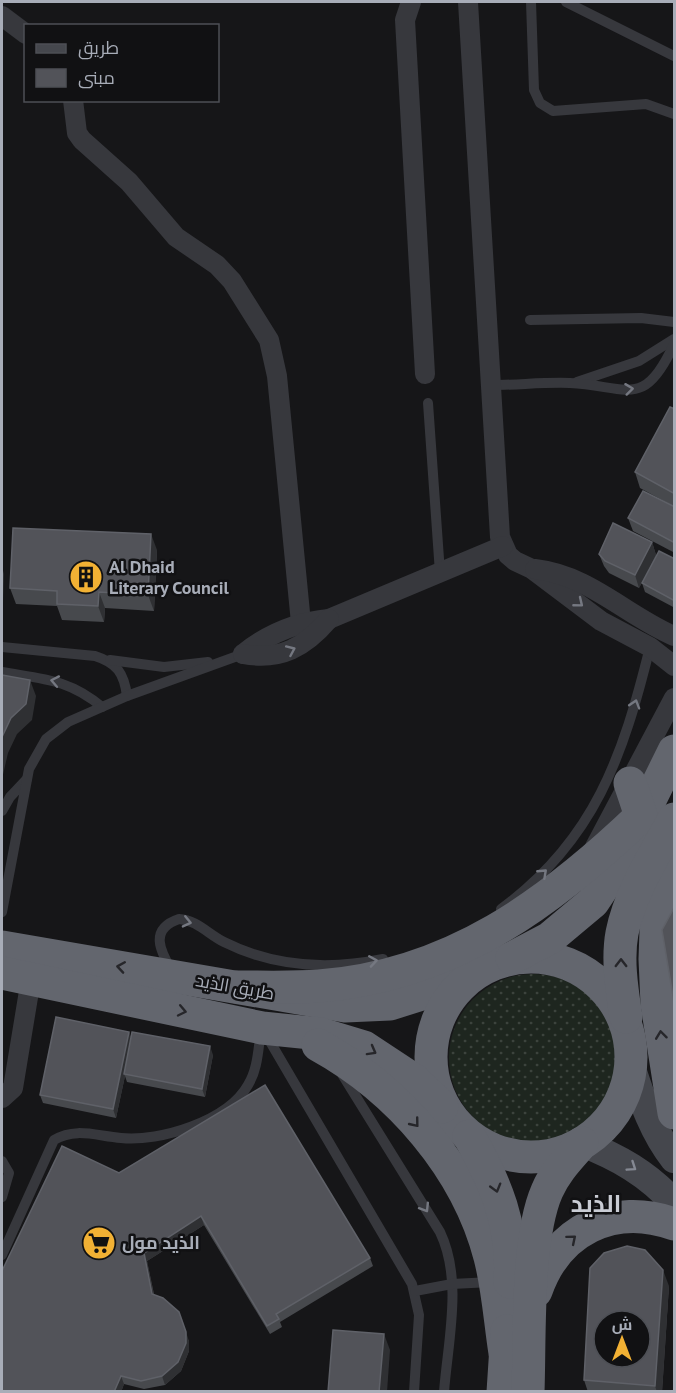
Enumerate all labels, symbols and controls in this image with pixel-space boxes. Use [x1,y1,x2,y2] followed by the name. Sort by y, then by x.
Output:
[24,24,219,102] legend
[78,36,119,60] text: طريق
[78,66,115,89] text: مبنى
[624,384,633,396] one-way arrow
[109,555,229,599] place label: Al Dhaid Literary Council
[68,559,104,595] building icon: Al Dhaid Literary Council
[572,596,583,607] one-way arrow
[285,645,296,657] one-way arrow
[50,675,60,688] one-way arrow
[628,699,640,710] one-way arrow
[536,869,546,880] one-way arrow
[182,915,192,928] one-way arrow
[367,955,377,968] one-way arrow
[615,959,627,968] one-way arrow
[116,961,126,974] one-way arrow
[194,968,276,1006] street label: طريق الذيد
[177,1004,187,1017] one-way arrow
[655,1031,668,1040] one-way arrow
[366,1044,376,1056] one-way arrow
[408,1116,419,1127] one-way arrow
[626,1160,637,1171] one-way arrow
[489,1182,501,1193] one-way arrow
[571,1188,621,1219] district label: الذيد
[417,1202,429,1212] one-way arrow
[81,1225,117,1261] supermarket icon: الذيد مول
[122,1231,200,1254] place label: الذيد مول
[565,1235,576,1246] one-way arrow
[592,1309,652,1369] north arrow
[612,1314,632,1334] text: ش

